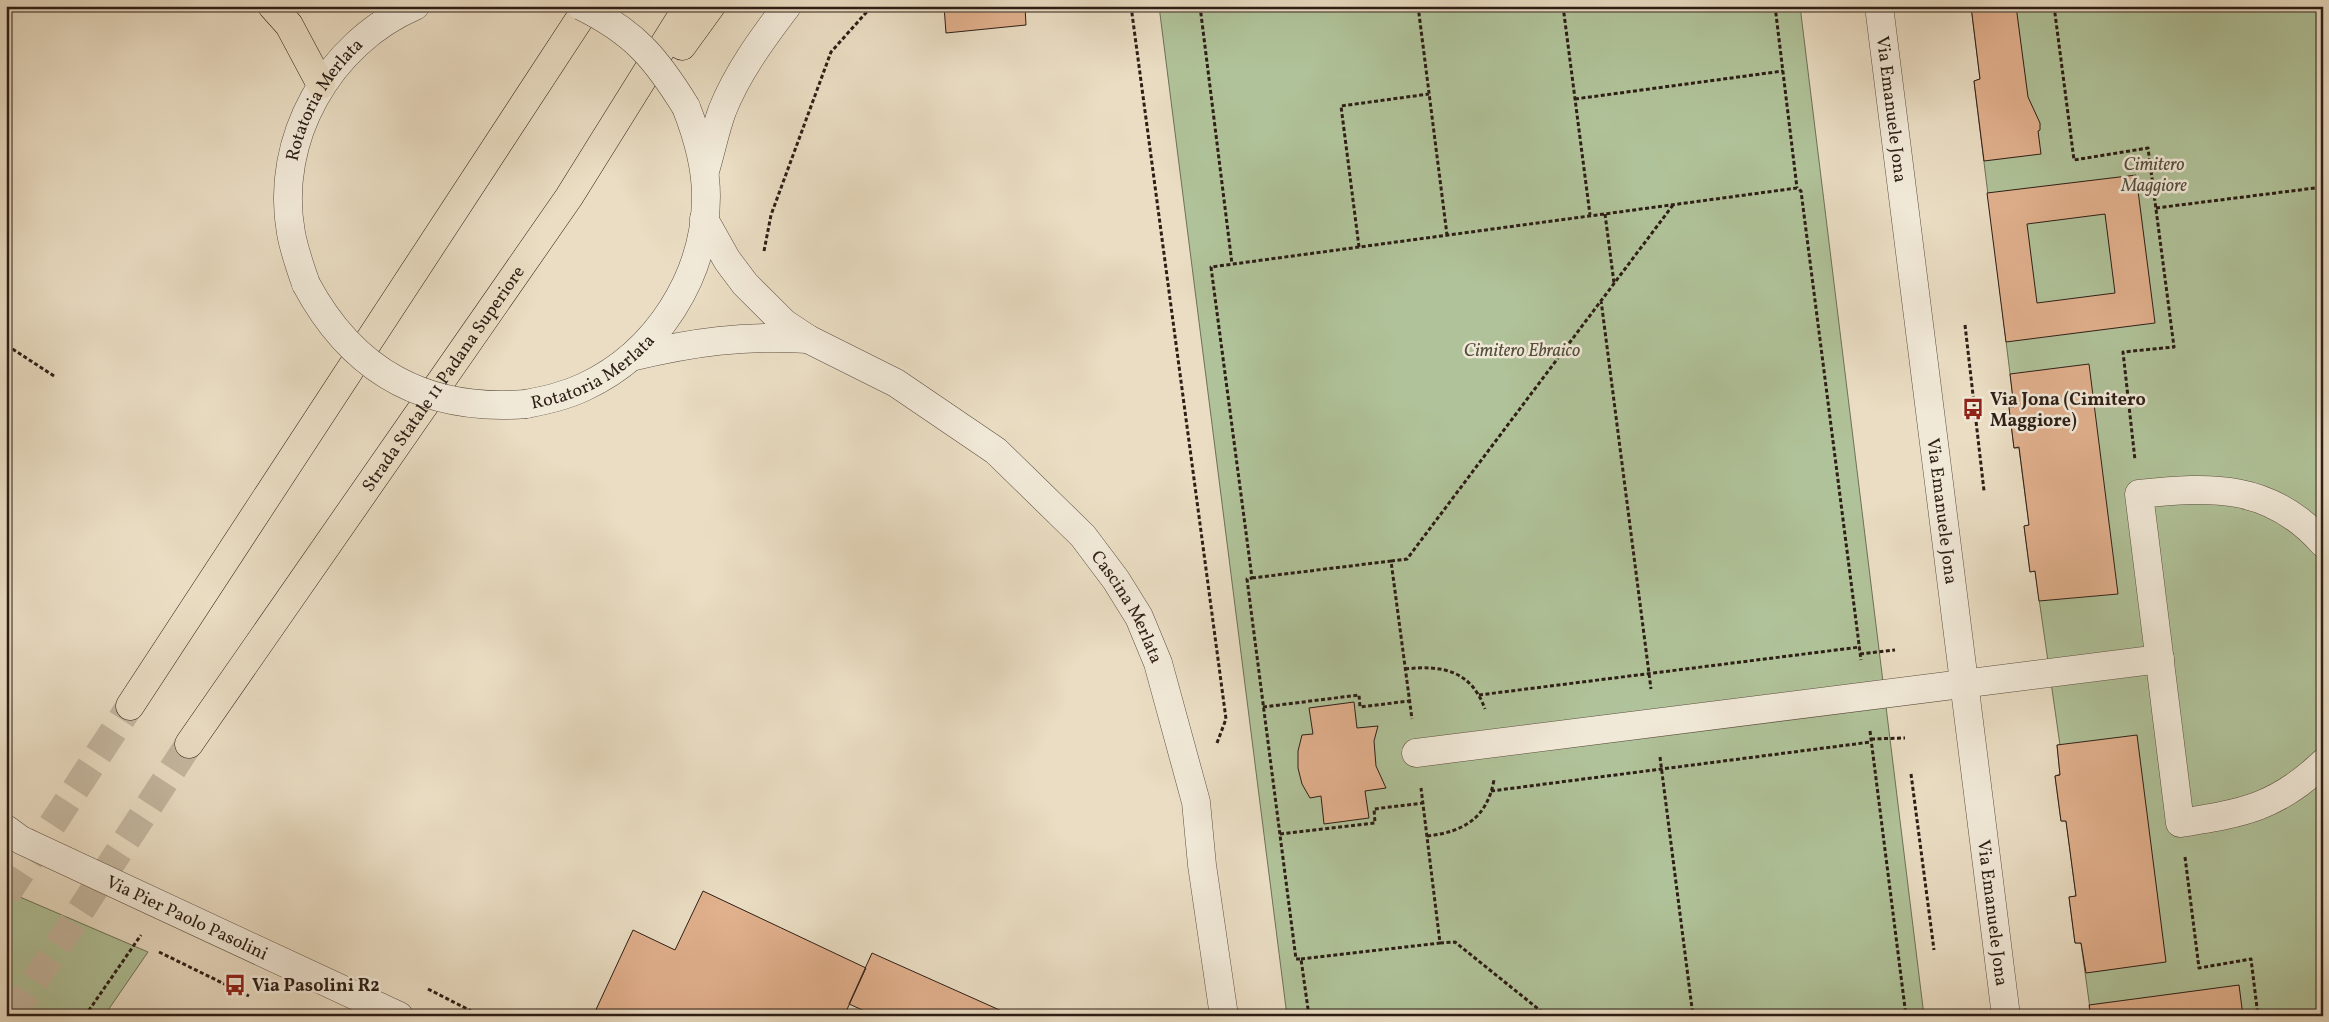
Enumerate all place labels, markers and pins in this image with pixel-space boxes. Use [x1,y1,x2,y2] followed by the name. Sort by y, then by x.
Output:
[1990,388,2146,434] place label: Via Jona (Cimitero Maggiore)
[1960,396,1986,422] bus stop icon: Via Jona (Cimitero Maggiore)
[222,972,248,998] bus stop icon: Via Pasolini R2
[252,974,380,999] place label: Via Pasolini R2

